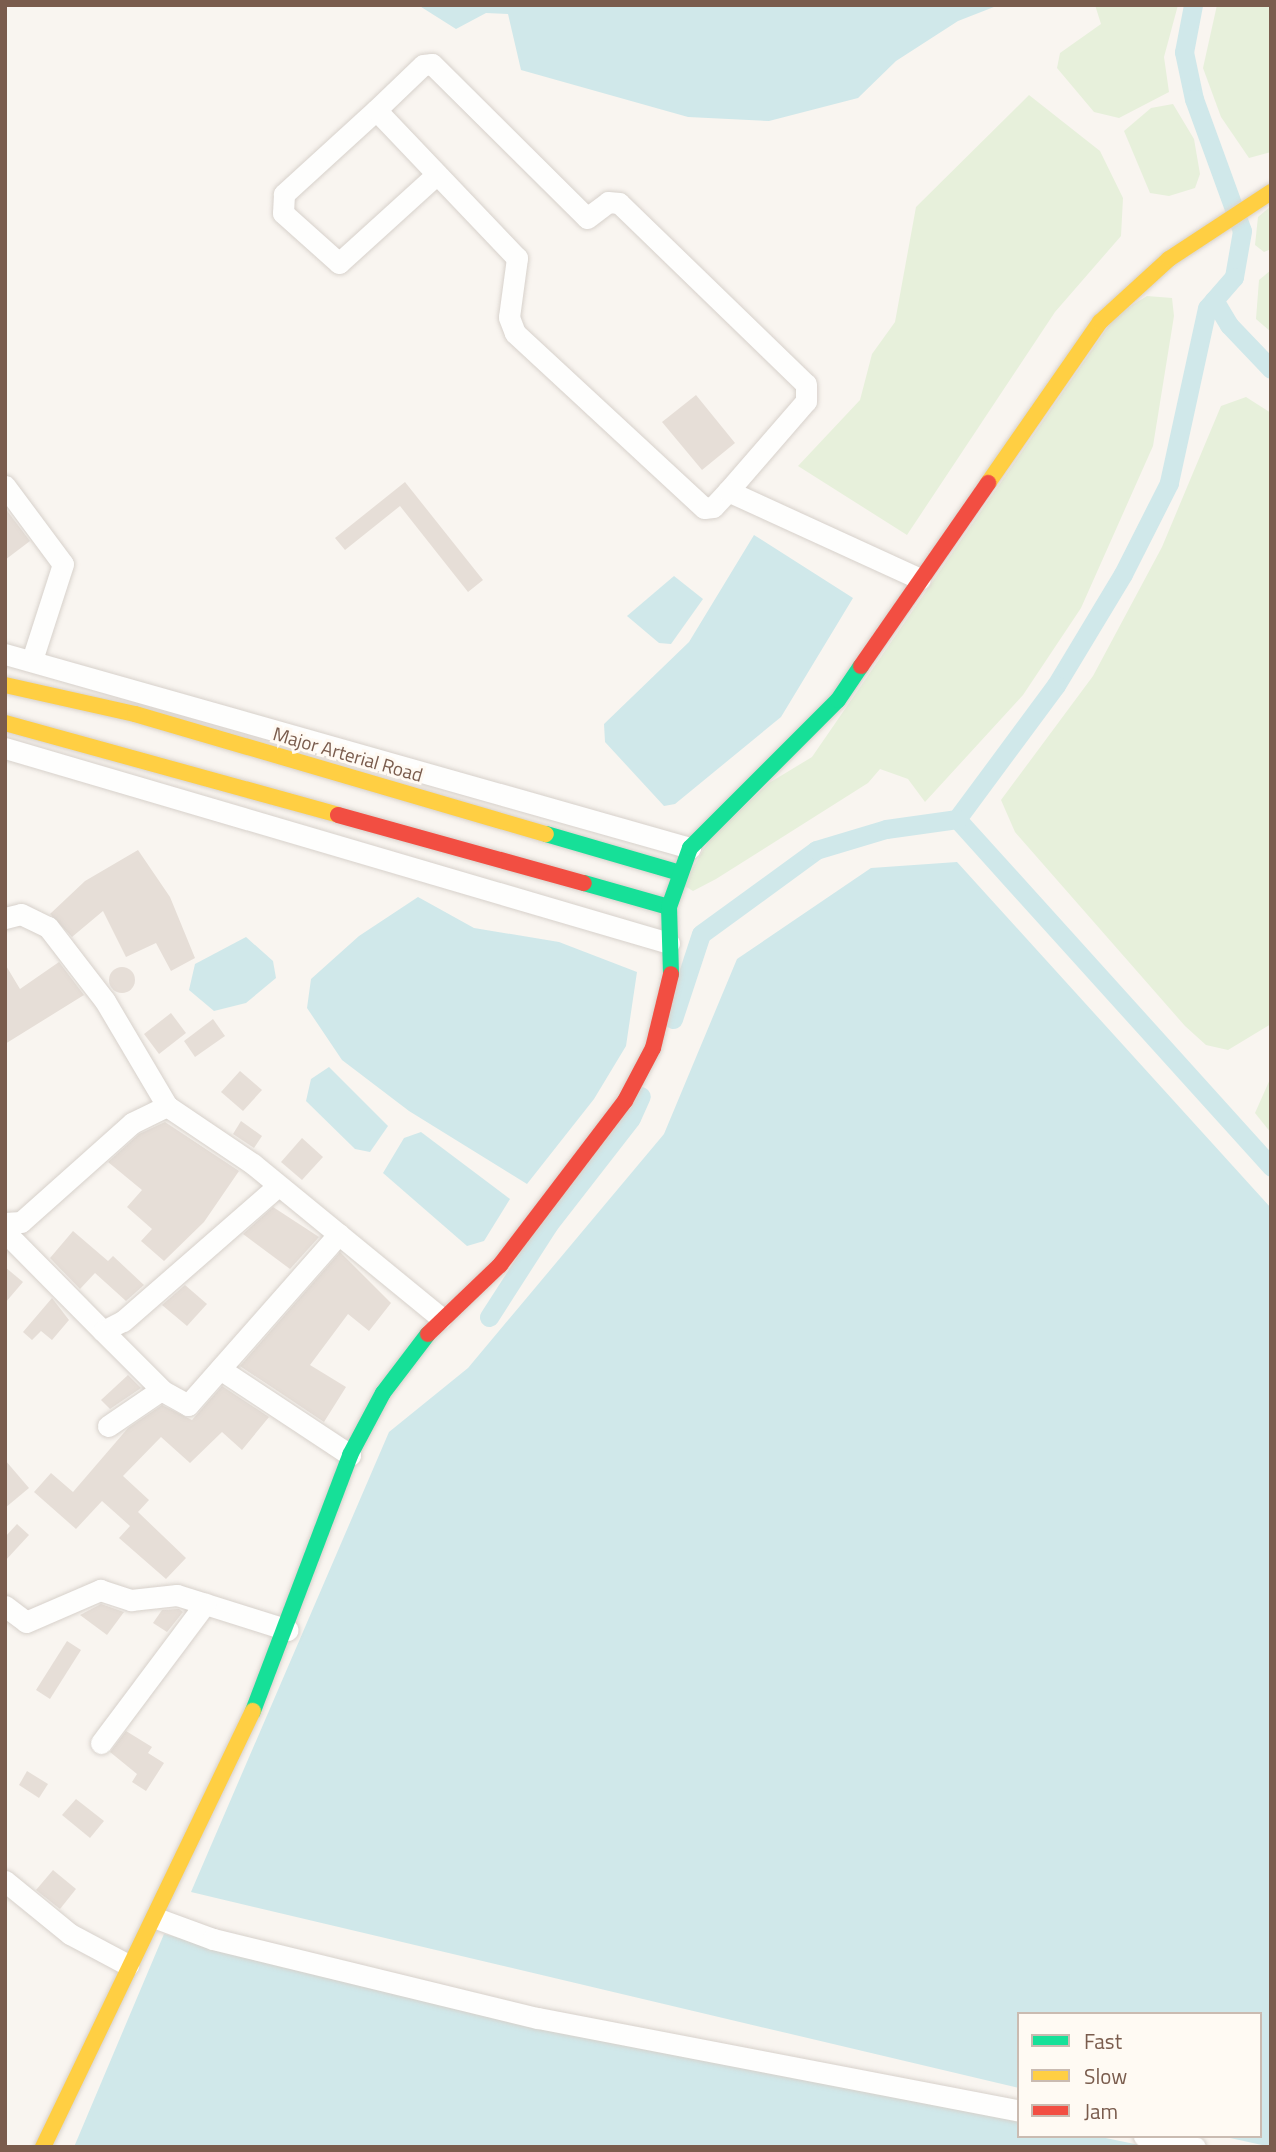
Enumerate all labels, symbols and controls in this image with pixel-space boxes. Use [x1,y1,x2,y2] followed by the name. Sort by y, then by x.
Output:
[271,722,425,786] street label: Major Arterial Road
[1017,2012,1262,2138] legend
[1084,2025,1122,2057] text: Fast
[1084,2060,1127,2092] text: Slow
[1084,2095,1118,2127] text: Jam

